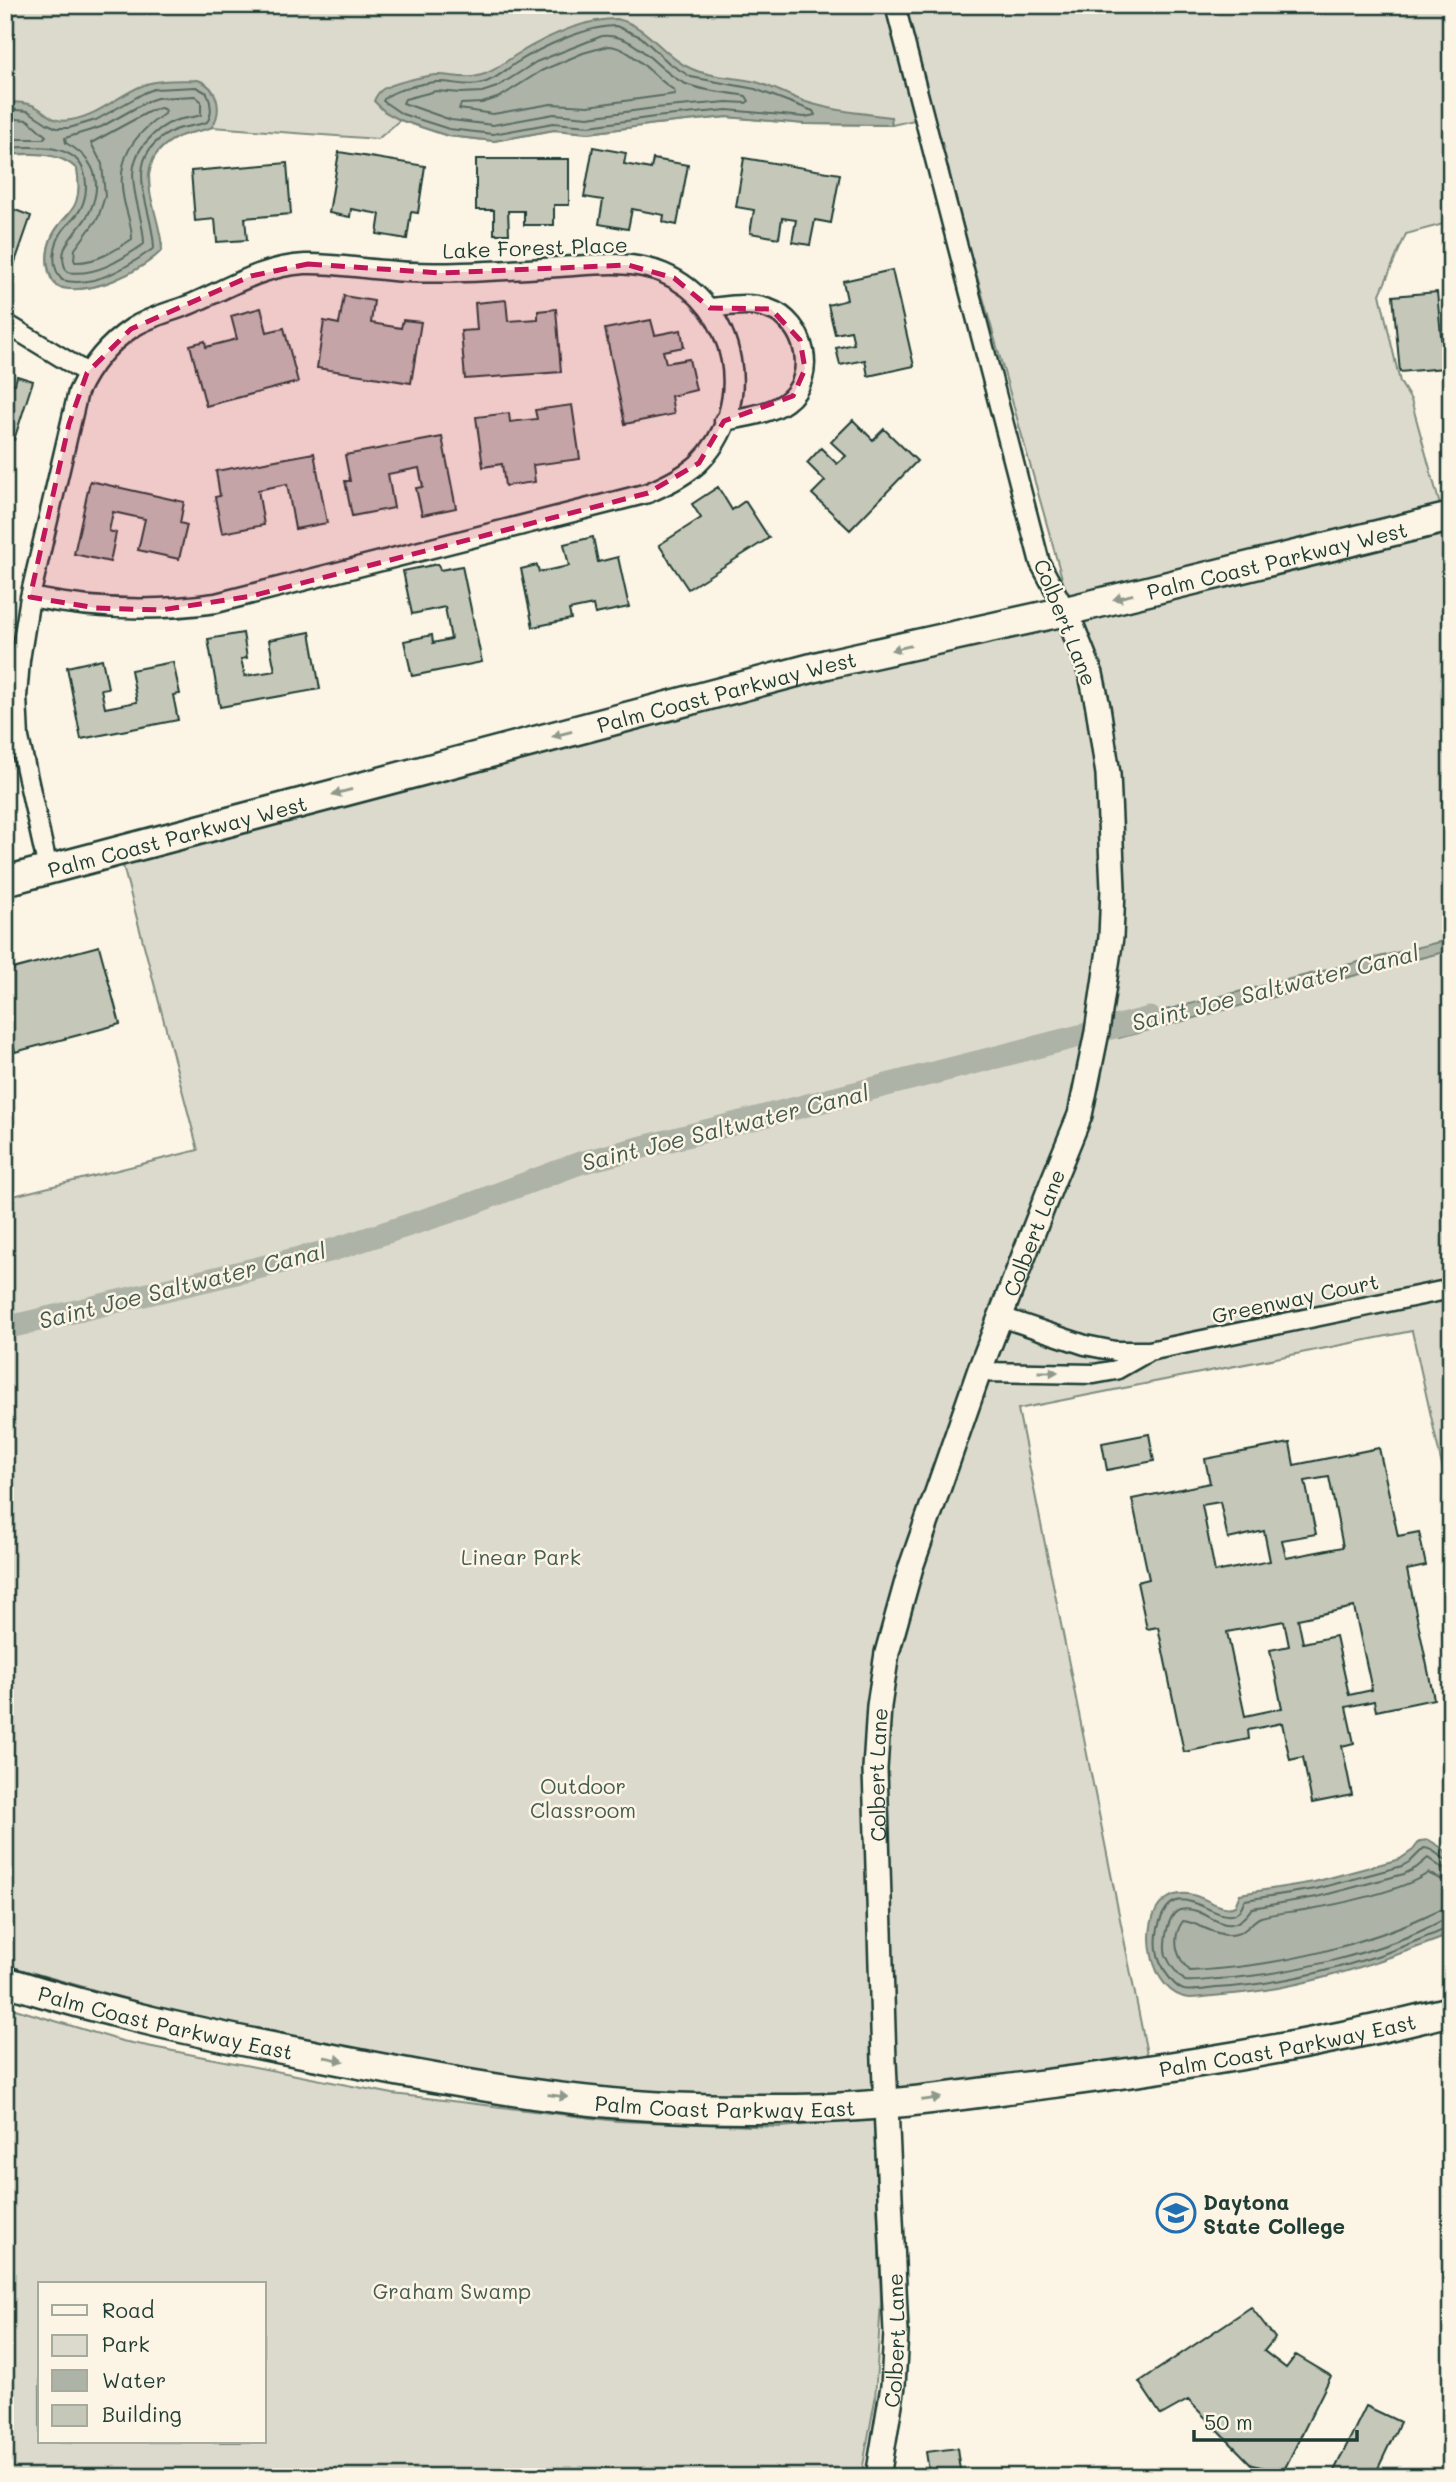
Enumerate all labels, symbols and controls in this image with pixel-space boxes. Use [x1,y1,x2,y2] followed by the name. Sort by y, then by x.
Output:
[442,230,628,264] street label: Lake Forest Place
[1144,515,1410,604] street label: Palm Coast Parkway West
[1028,555,1104,689] street label: Colbert Lane
[1112,592,1134,603] one-way arrow
[890,643,912,654] one-way arrow
[594,644,859,738] street label: Palm Coast Parkway West
[551,729,573,740] one-way arrow
[331,787,353,798] one-way arrow
[45,788,310,883] street label: Palm Coast Parkway West
[1128,937,1422,1037] water label: Saint Joe Saltwater Canal
[578,1077,872,1177] water label: Saint Joe Saltwater Canal
[996,1165,1070,1300] street label: Colbert Lane
[35,1235,329,1335] water label: Saint Joe Saltwater Canal
[1209,1267,1381,1329] street label: Greenway Court
[1037,1367,1059,1378] one-way arrow
[461,1543,581,1570] park label: Linear Park
[861,1707,892,1842] street label: Colbert Lane
[530,1772,636,1823] park label: Outdoor Classroom
[35,1978,295,2064] street label: Palm Coast Parkway East
[1157,2007,1418,2082] street label: Palm Coast Parkway East
[323,2053,345,2064] one-way arrow
[593,2088,856,2123] street label: Palm Coast Parkway East
[547,2091,569,2102] one-way arrow
[921,2093,943,2104] one-way arrow
[1203,2188,1345,2239] place label: Daytona State College
[1155,2192,1197,2234] school or university icon: Daytona State College
[876,2273,910,2409] street label: Colbert Lane
[373,2277,531,2304] park label: Graham Swamp
[38,2282,266,2444] legend
[102,2296,154,2323] text: Road
[102,2330,150,2357] text: Park
[102,2366,166,2393] text: Water
[1194,2398,1356,2442] scale bar
[102,2400,182,2427] text: Building
[1204,2408,1253,2435] text: 50 m

